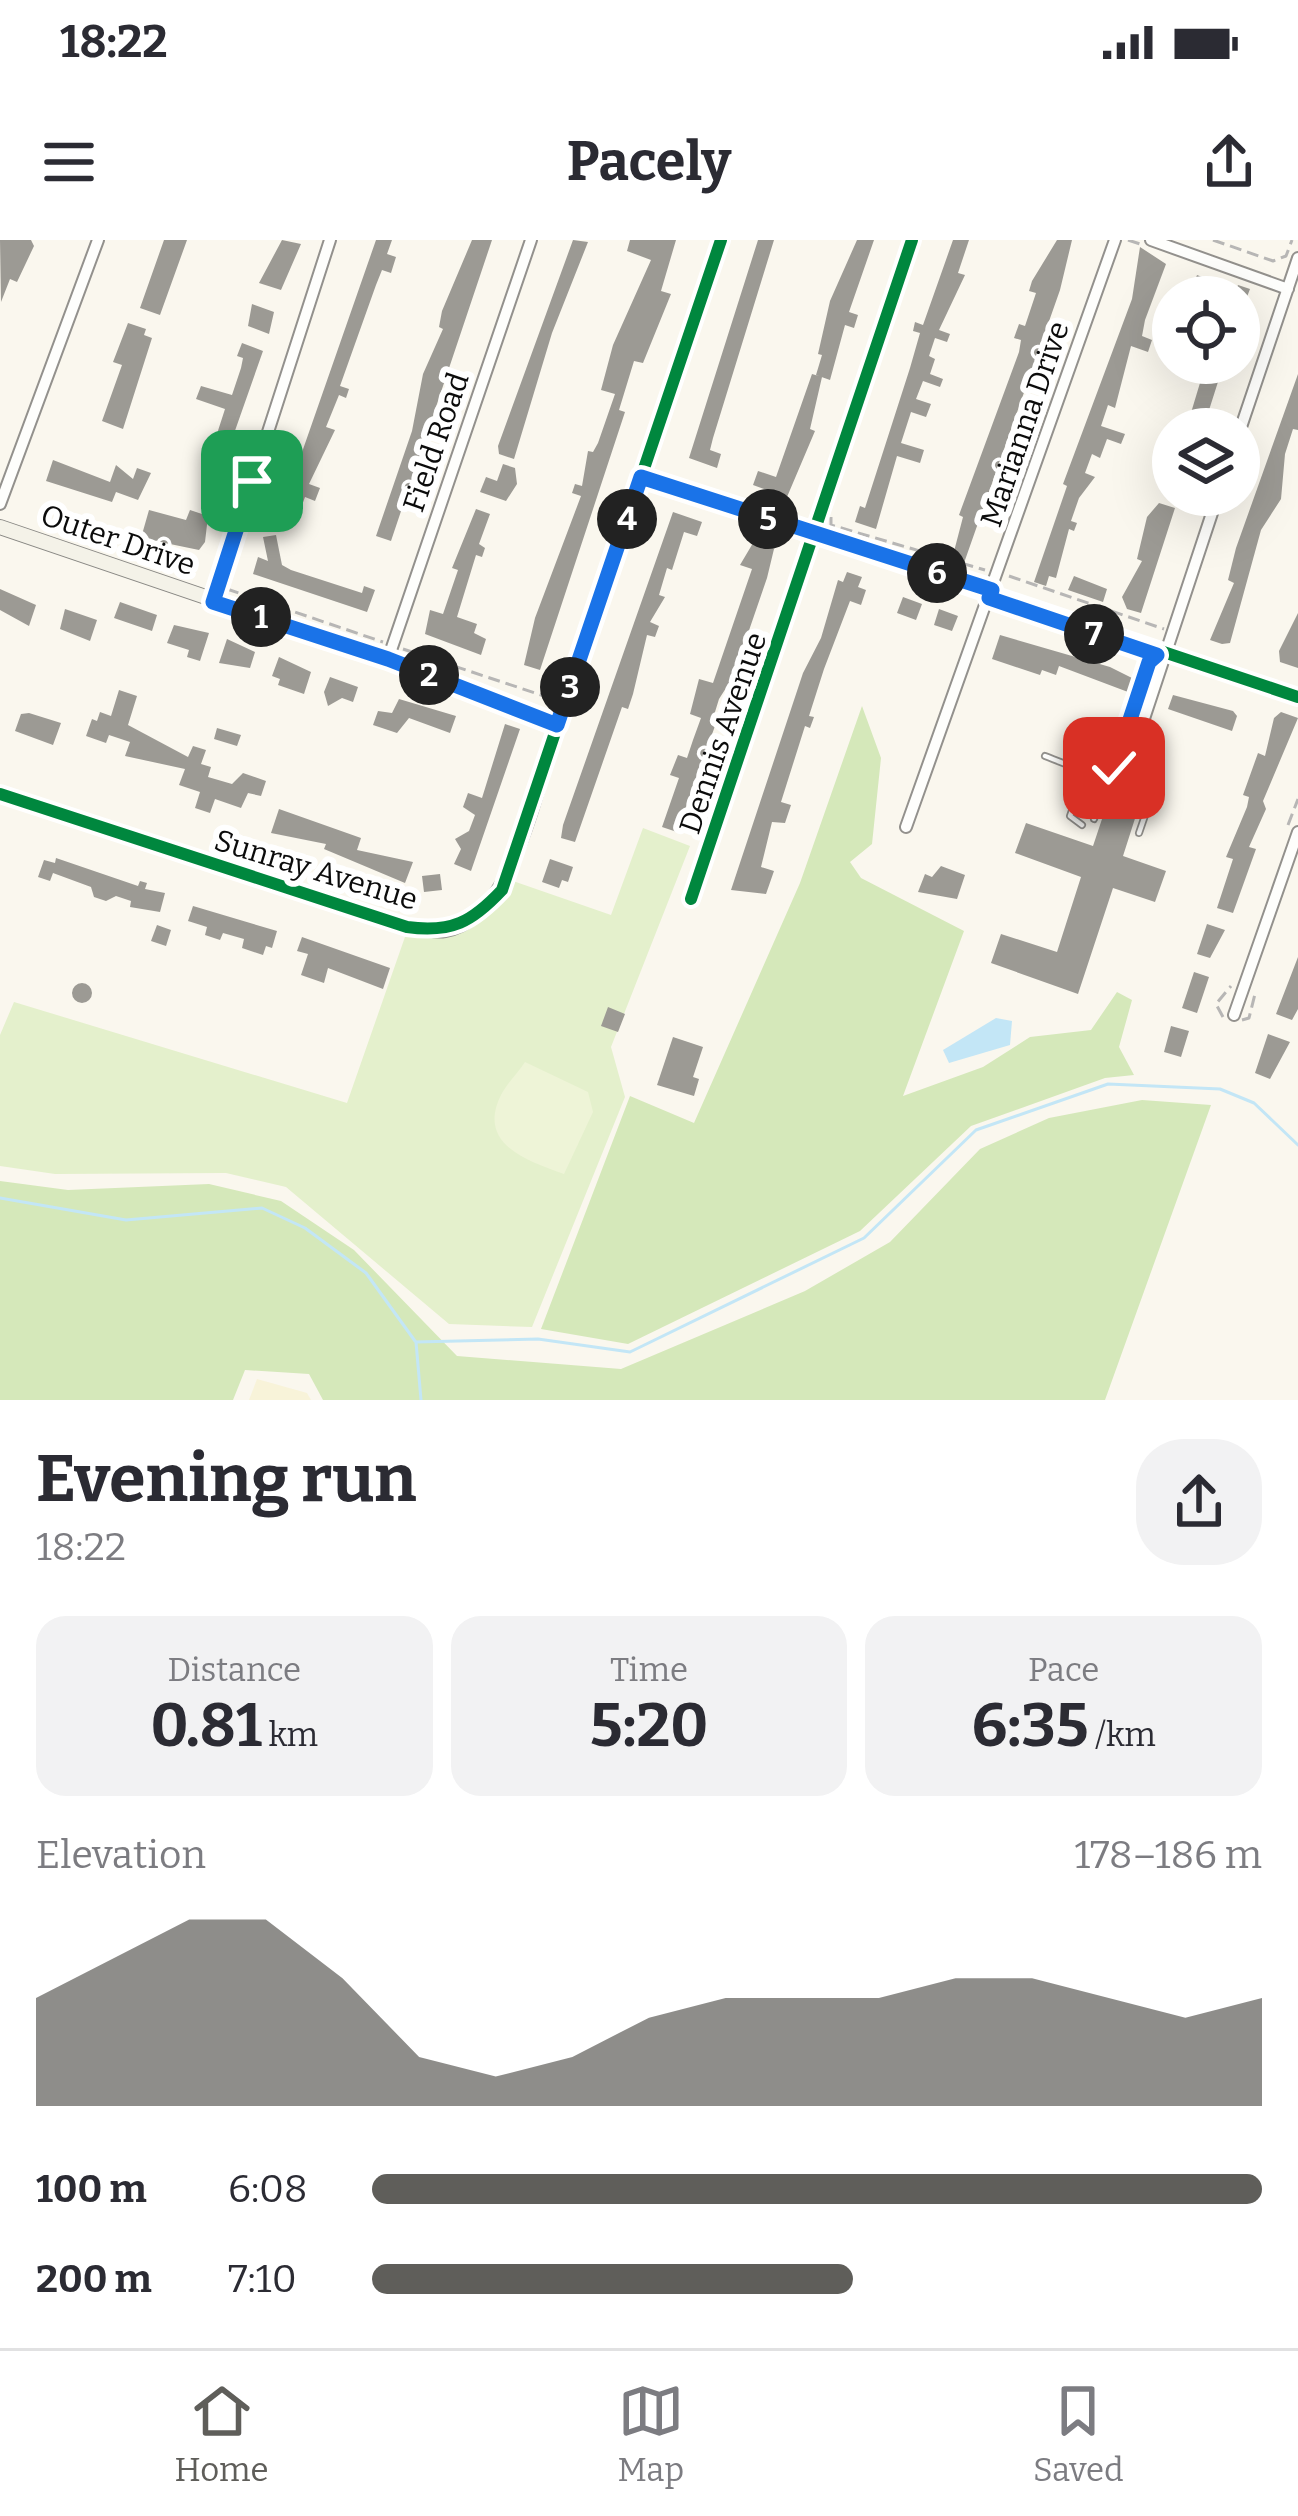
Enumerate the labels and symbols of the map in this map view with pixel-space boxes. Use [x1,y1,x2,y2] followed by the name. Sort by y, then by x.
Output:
[973,317,1077,531] street label: Marianna Drive
[395,368,477,516] street label: Field Road
[201,430,303,532] pin
[597,489,657,549] pin: 4
[738,489,798,549] pin: 5
[36,497,200,583] street label: Outer Drive
[907,543,967,603] pin: 6
[231,587,291,647] pin: 1
[1064,604,1124,664] pin: 7
[672,628,774,838] street label: Dennis Avenue
[399,645,459,705] pin: 2
[540,657,600,717] pin: 3
[1063,717,1165,819] pin
[210,822,422,918] street label: Sunray Avenue

